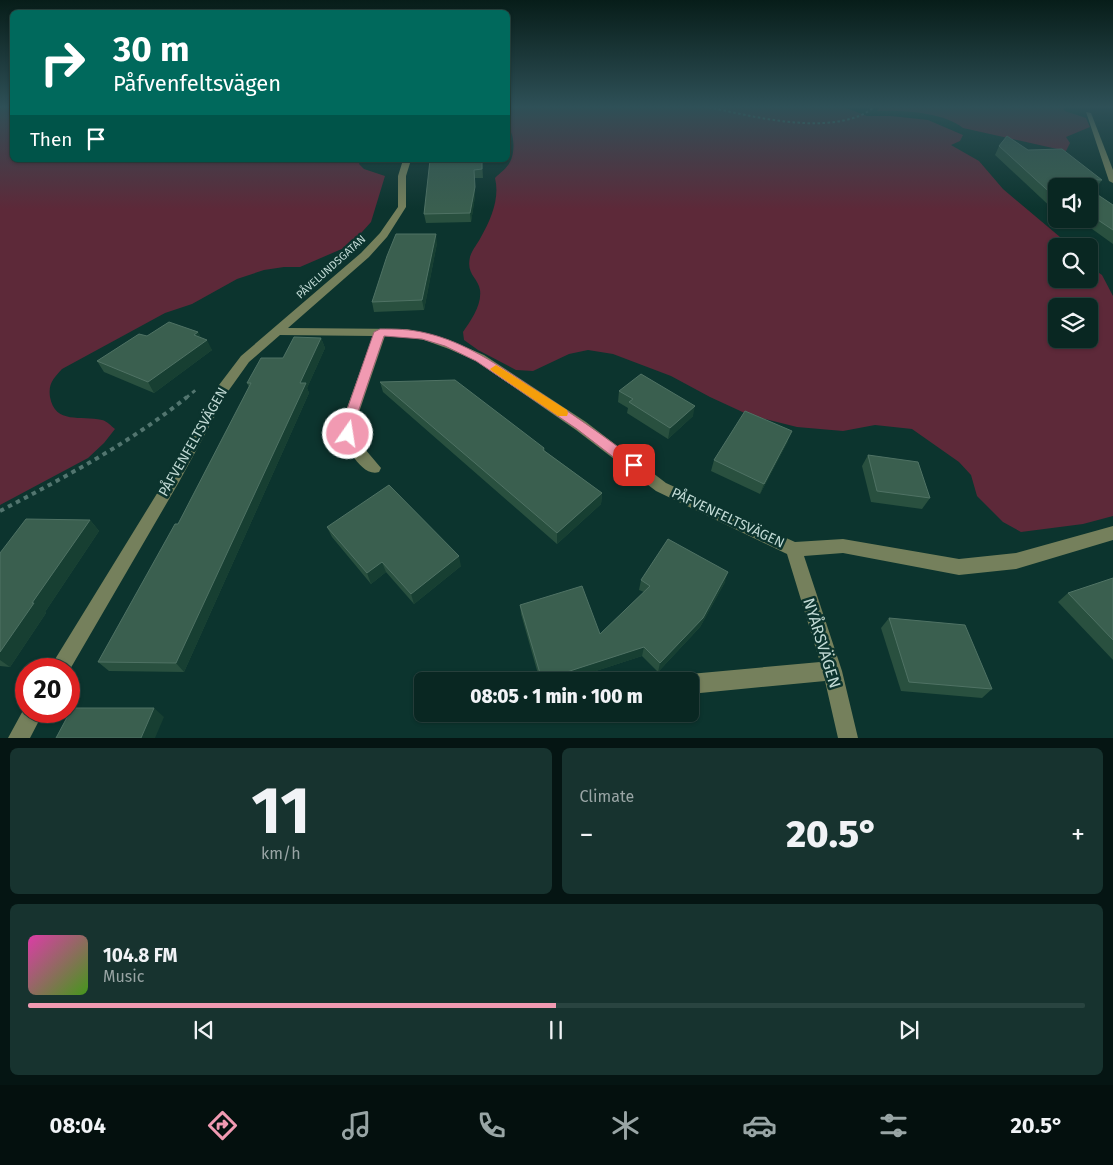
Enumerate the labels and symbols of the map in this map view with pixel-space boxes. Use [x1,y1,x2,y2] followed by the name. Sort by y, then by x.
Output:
[293,232,368,301] street label: PÅVELUNDSGATAN
[154,384,231,499] street label: PÅFVENFELTSVÄGEN
[321,407,373,459] position arrow
[613,444,655,486] pin
[669,483,788,552] street label: PÅFVENFELTSVÄGEN
[799,595,846,690] street label: NYÅRSVÄGEN
[15,658,80,723] speed limit sign: 20

